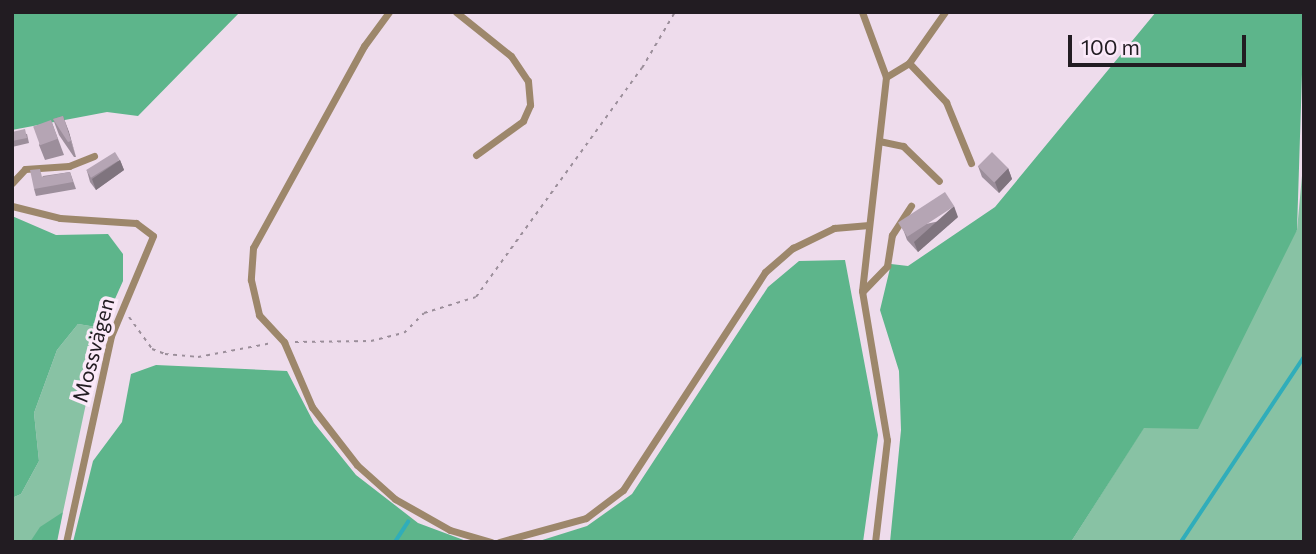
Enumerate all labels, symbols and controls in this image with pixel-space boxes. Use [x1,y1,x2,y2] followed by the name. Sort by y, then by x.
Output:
[1071,21,1250,65] scale bar
[1081,34,1140,59] text: 100 m
[67,295,119,405] street label: Mossvägen

